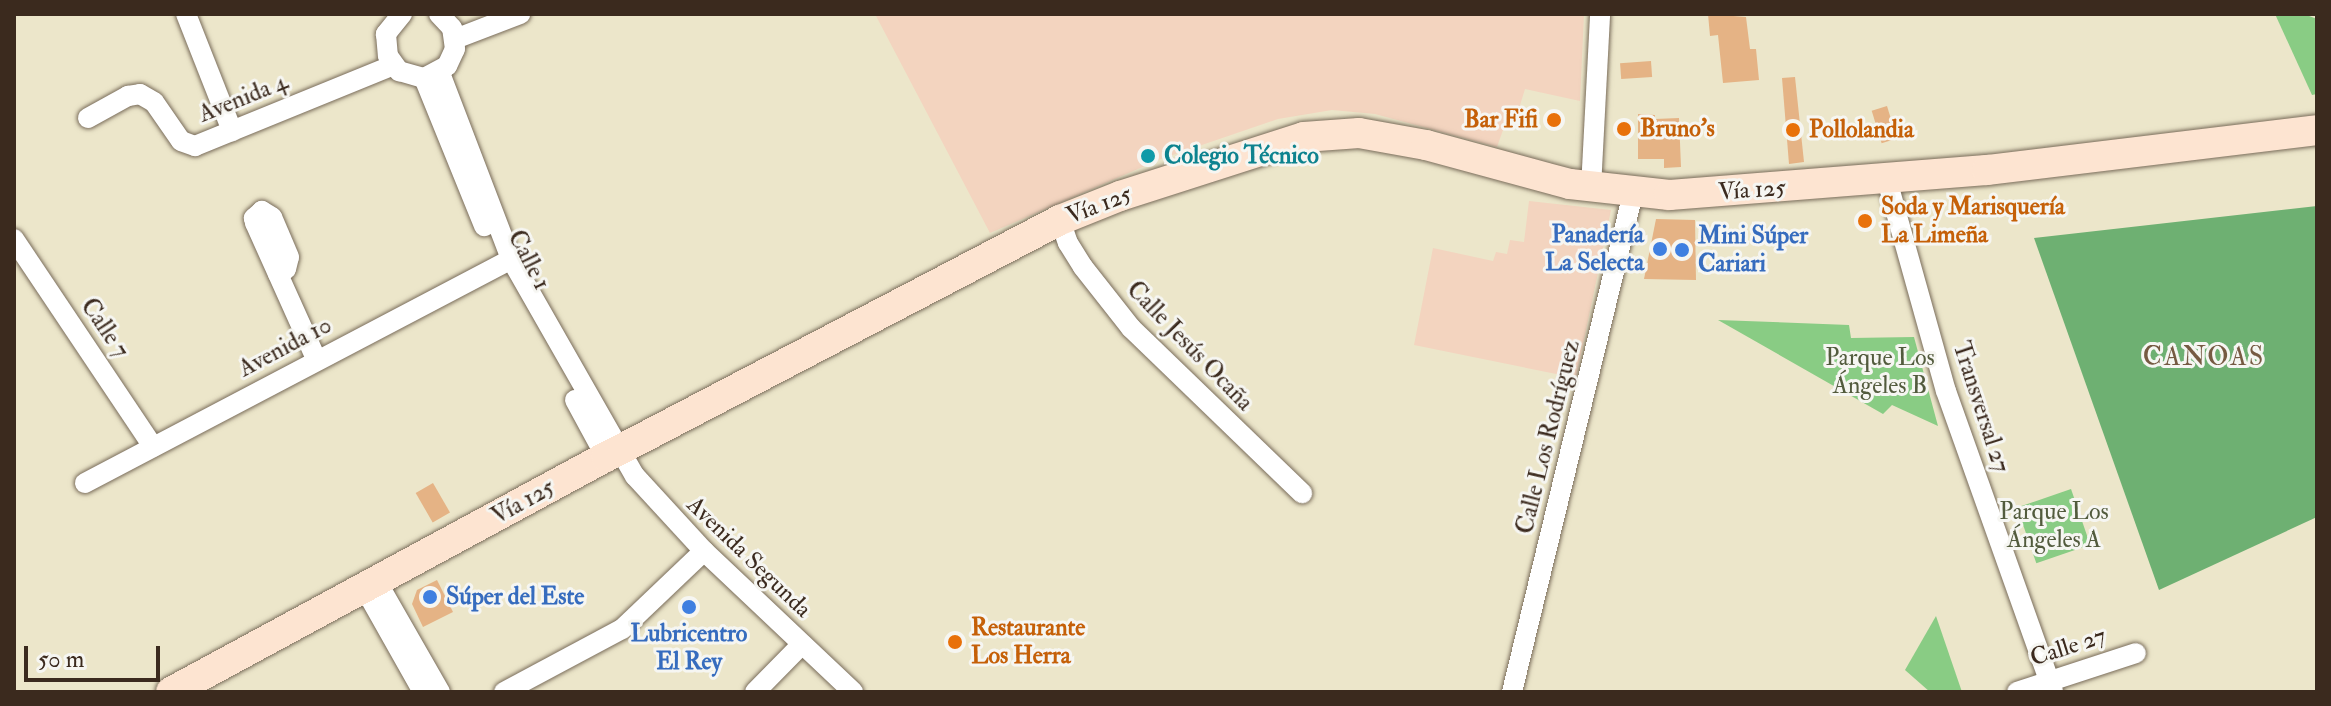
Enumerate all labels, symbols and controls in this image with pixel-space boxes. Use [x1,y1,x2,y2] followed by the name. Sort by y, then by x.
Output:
[194,67,292,129] street label: Avenida 4
[1464,106,1538,134] place label: Bar Fifi
[1545,111,1563,129] marker: Bar Fifi
[1640,115,1715,143] place label: Bruno's
[1809,116,1914,144] place label: Pollolandia
[1615,120,1633,138] marker: Bruno's
[1784,121,1802,139] marker: Pollolandia
[1164,142,1319,170] place label: Colegio Técnico
[1139,147,1157,165] marker: Colegio Técnico
[1717,173,1787,207] street label: Vía 125
[1062,179,1136,231] street label: Vía 125
[1881,193,2065,249] place label: Soda y Marisquería La Limeña
[1856,212,1874,230] marker: Soda y Marisquería La Limeña
[1545,221,1644,277] place label: Panadería La Selecta
[1698,222,1808,278] place label: Mini Súper Cariari
[502,225,556,295] street label: Calle 1
[1651,240,1669,258] marker: Panadería La Selecta
[1673,241,1691,259] marker: Mini Súper Cariari
[1121,275,1259,417] street label: Calle Jesús Ocaña
[75,293,135,363] street label: Calle 7
[234,311,336,383] street label: Avenida 10
[1510,337,1586,537] street label: Calle Los Rodríguez
[1946,338,2016,476] street label: Transversal 27
[2143,342,2265,374] district label: CANOAS
[1825,344,1935,400] park label: Parque Los Ángeles B
[486,473,560,531] street label: Vía 125
[681,490,817,624] street label: Avenida Segunda
[1999,498,2109,554] park label: Parque Los Ángeles A
[446,583,584,611] place label: Súper del Este
[421,588,439,606] marker: Súper del Este
[680,598,698,616] marker: Lubricentro El Rey
[971,614,1085,670] place label: Restaurante Los Herra
[631,620,747,676] place label: Lubricentro El Rey
[2027,621,2109,673] street label: Calle 27
[28,630,164,680] scale bar
[946,633,964,651] marker: Restaurante Los Herra
[38,644,84,675] text: 50 m

